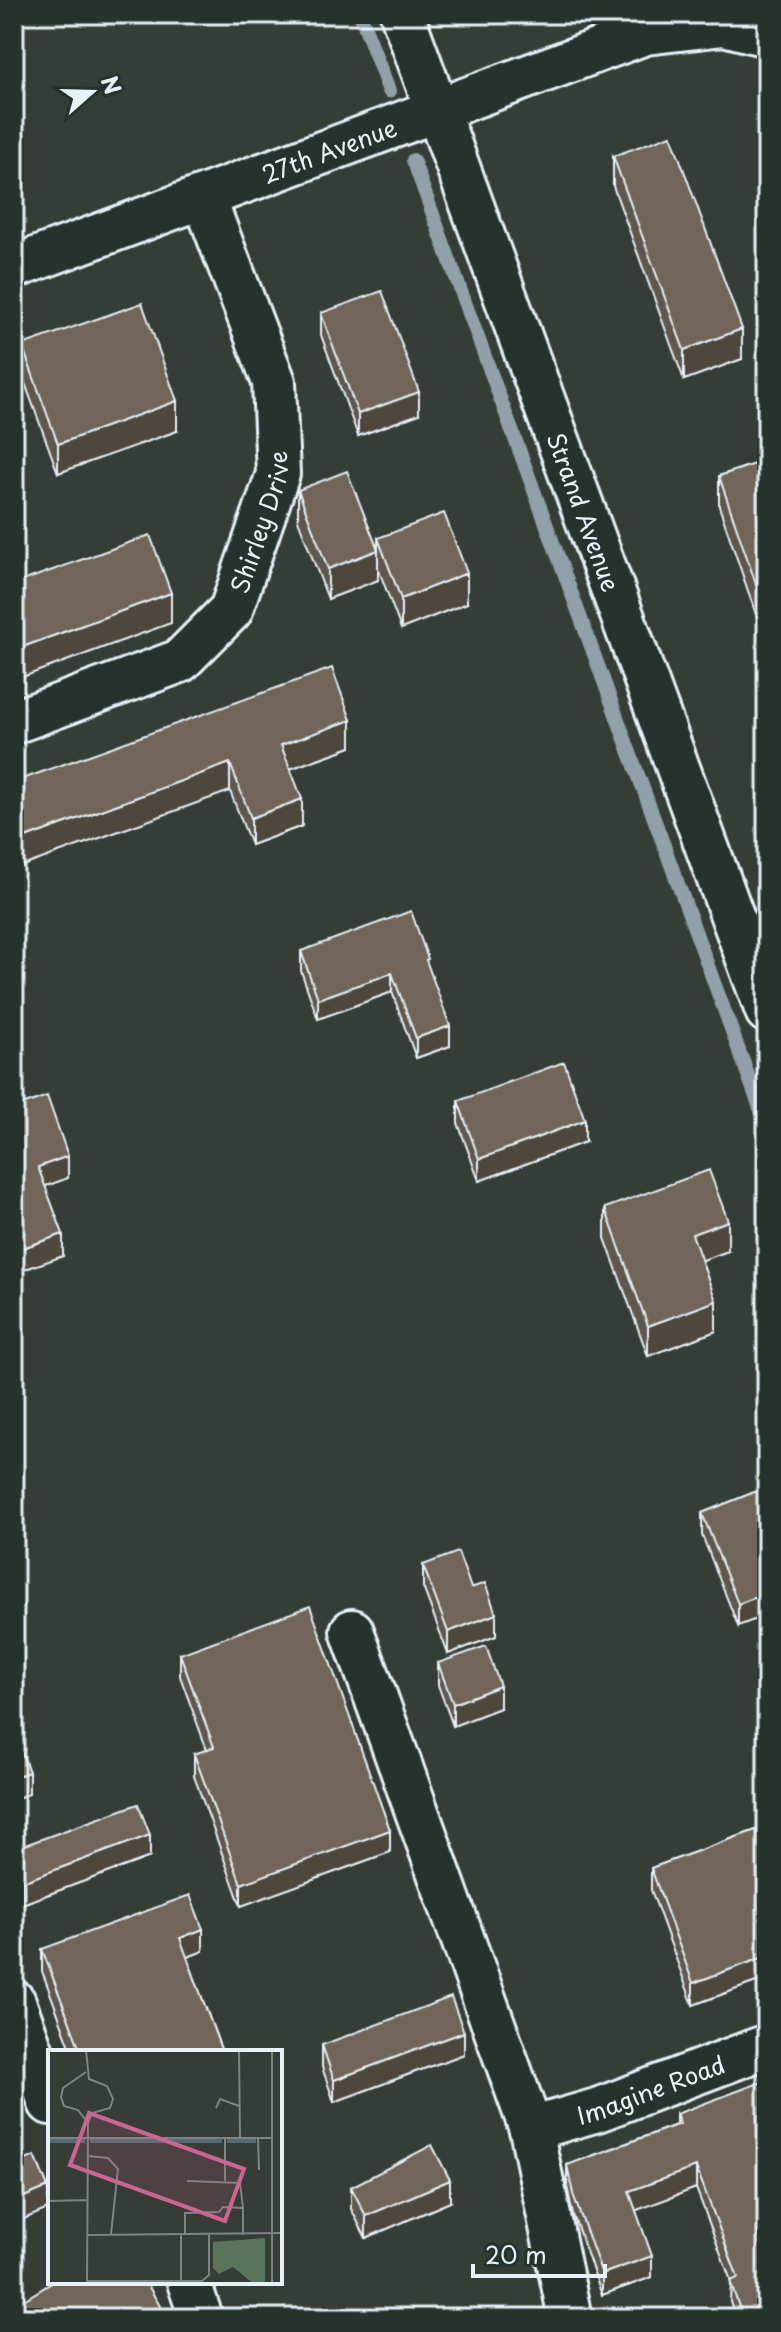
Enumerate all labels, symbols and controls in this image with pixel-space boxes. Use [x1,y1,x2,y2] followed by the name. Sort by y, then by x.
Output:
[52,52,132,132] north arrow
[94,71,131,98] text: N
[256,109,402,192] street label: 27th Avenue
[539,427,630,596] street label: Strand Avenue
[220,450,296,598] street label: Shirley Drive
[572,2045,730,2133] street label: Imagine Road
[48,2050,282,2284] inset map
[473,2228,605,2278] scale bar
[485,2236,547,2272] text: 20 m

